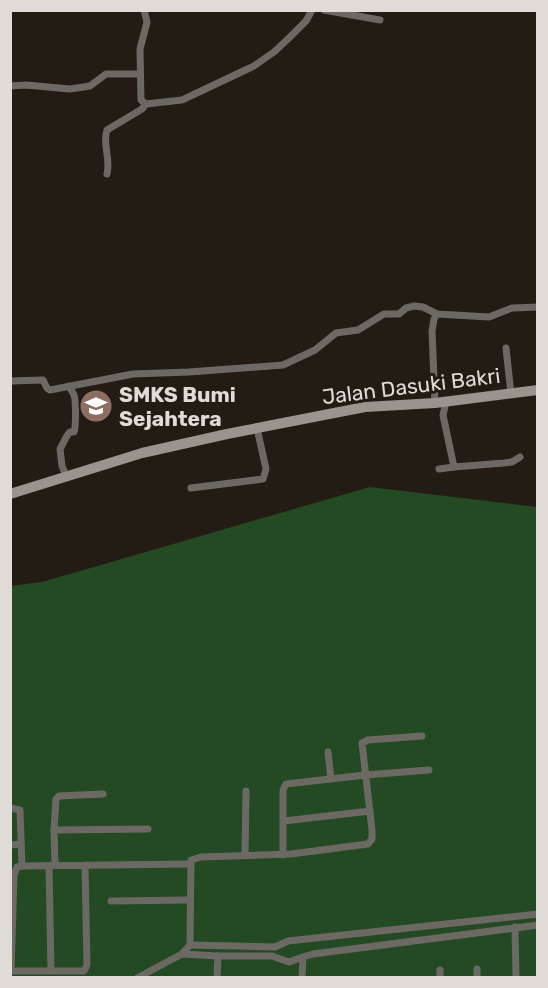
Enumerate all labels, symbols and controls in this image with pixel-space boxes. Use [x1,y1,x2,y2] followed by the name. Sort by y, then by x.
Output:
[320,363,502,409] street label: Jalan Dasuki Bakri
[119,382,236,431] place label: SMKS Bumi Sejahtera
[78,388,114,424] school or university icon: SMKS Bumi Sejahtera

